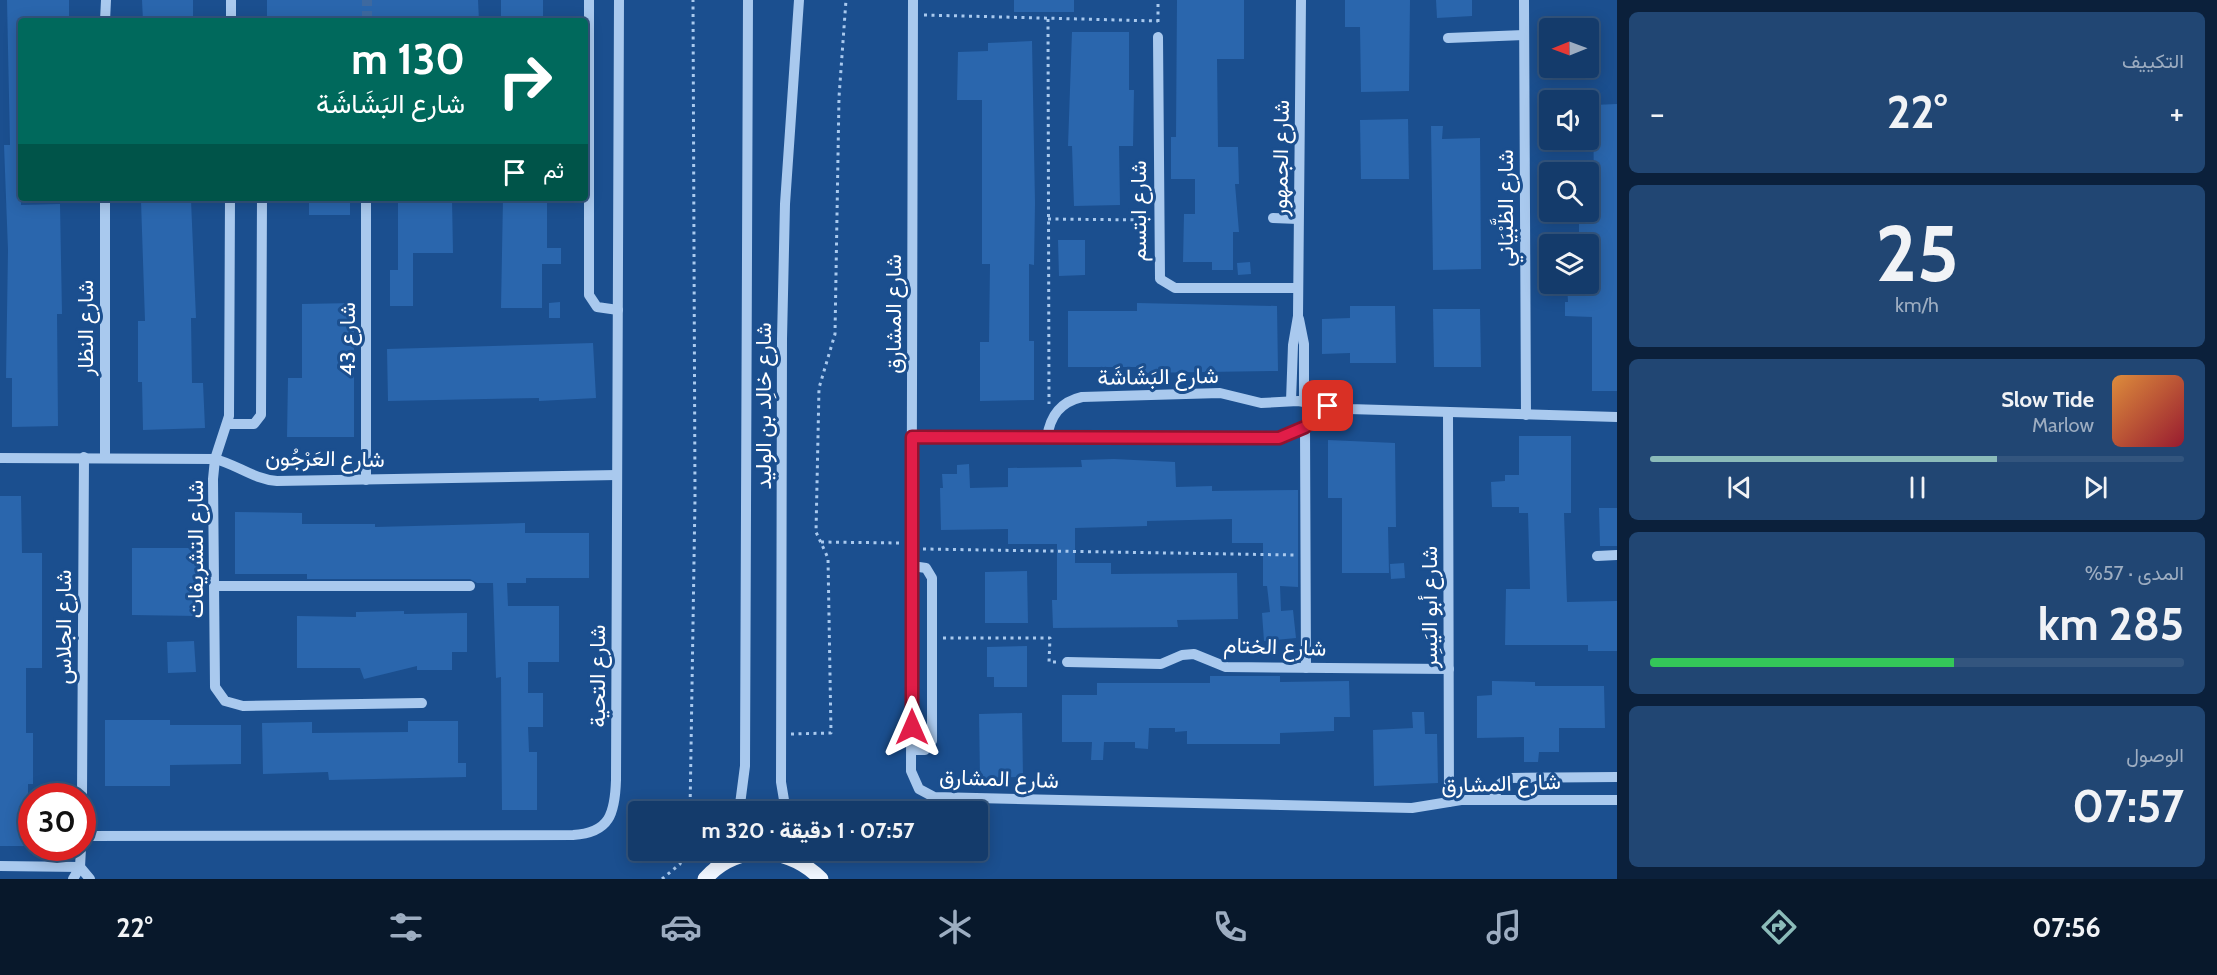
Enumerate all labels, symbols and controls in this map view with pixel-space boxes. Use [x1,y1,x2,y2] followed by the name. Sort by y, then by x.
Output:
[1539,18,1599,78] north arrow
[1539,18,1599,294] map controls
[351,33,465,85] text: 130 m
[486,42,564,120] icon: right
[2122,49,2184,73] text: التكييف
[1887,85,1947,139] text: 22°
[316,87,465,120] text: شارع البَشَاشَة
[1539,90,1599,150] button: sound
[1650,93,1665,133] text: −
[2169,93,2184,133] text: +
[1266,100,1296,218] street label: شارع الجمهور
[1489,149,1524,267] street label: شارع الظَّبْيَاني
[498,156,531,189] icon: arrive
[543,157,564,184] text: ثم
[1125,160,1153,262] street label: شارع ابتسم
[1539,162,1599,222] button: search
[1875,206,1959,301] text: 25
[1539,234,1599,294] button: layers
[880,254,908,374] street label: شارع المشارق
[72,280,100,377] street label: شارع النظار
[1895,293,1939,317] text: km/h
[334,302,362,376] street label: شارع 43
[750,322,778,490] street label: شارع خالِد بن الوليد
[1097,362,1219,392] street label: شارع البَشَاشَة
[1302,380,1353,431] pin
[2001,386,2094,413] text: Slow Tide
[1311,389,1344,422] icon: arrive
[2032,413,2094,437] text: Marlow
[265,444,385,474] street label: شارع العَرْجُون
[1723,471,1756,504] icon: previous
[1901,471,1934,504] icon: pause
[2079,471,2112,504] icon: next
[182,480,210,618] street label: شارع التشريفات
[1416,546,1444,669] street label: شارع أبو اليَسِر
[2085,561,2184,585] text: المدى · 57%
[50,570,78,684] street label: شارع الجلاس
[2038,597,2184,651] text: 285 km
[584,625,612,727] street label: شارع التحية
[1223,631,1327,663] street label: شارع الختام
[880,695,944,759] position arrow
[2126,743,2184,767] text: الوصول
[939,763,1059,795] street label: شارع المشارق
[1441,768,1561,800] street label: شارع المشارق
[2072,779,2184,833] text: 07:57
[18,783,96,861] speed limit sign: 30
[702,817,914,844] text: 07:57 · 1 دقيقة · 320 m
[385,906,427,948] icon: filters
[660,906,702,948] icon: car
[934,906,976,948] icon: climate
[1209,906,1251,948] icon: phone
[1483,906,1525,948] icon: music
[1758,906,1800,948] icon: directions
[116,911,153,944] text: 22°
[2032,911,2101,944] text: 07:56

